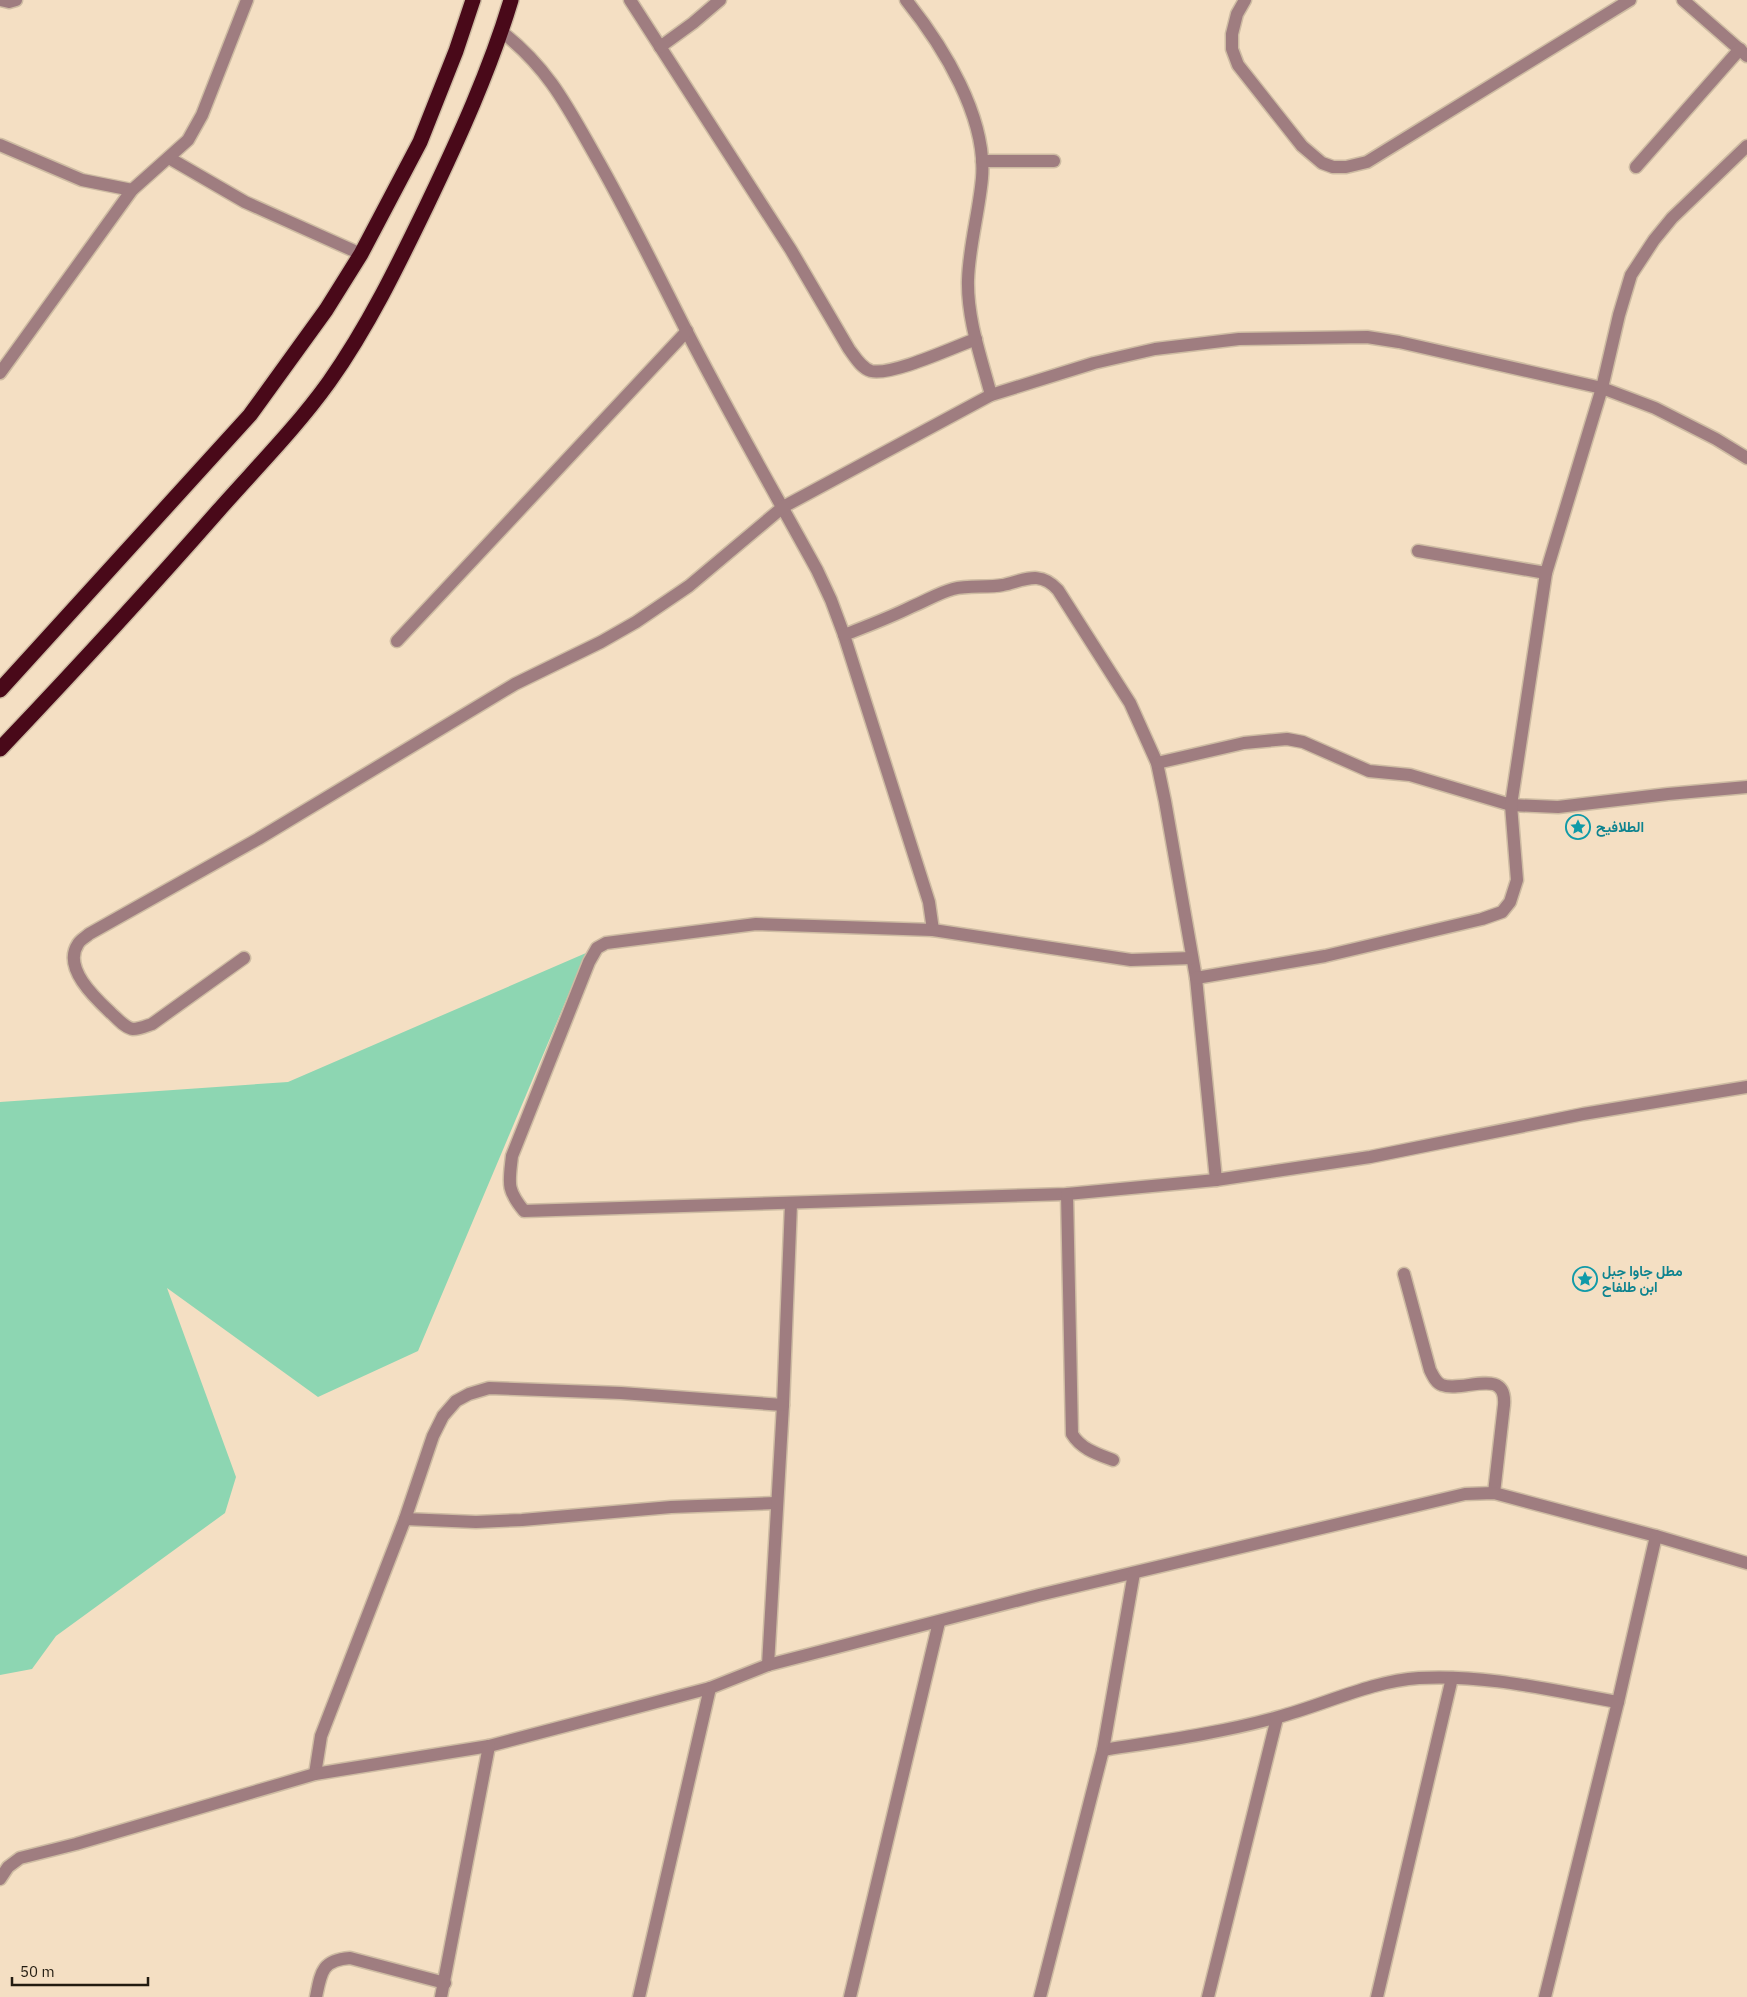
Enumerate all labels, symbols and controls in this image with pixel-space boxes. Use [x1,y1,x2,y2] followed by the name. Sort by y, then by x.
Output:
[1565,814,1591,840] place icon: الطلافيح
[1596,818,1644,837] place label: الطلافيح
[1602,1262,1683,1297] place label: مطل جاوا جبل ابن طلفاح
[1572,1266,1598,1292] place icon: مطل جاوا جبل ابن طلفاح
[12,1954,149,1986] scale bar
[20,1962,55,1981] text: 50 m

